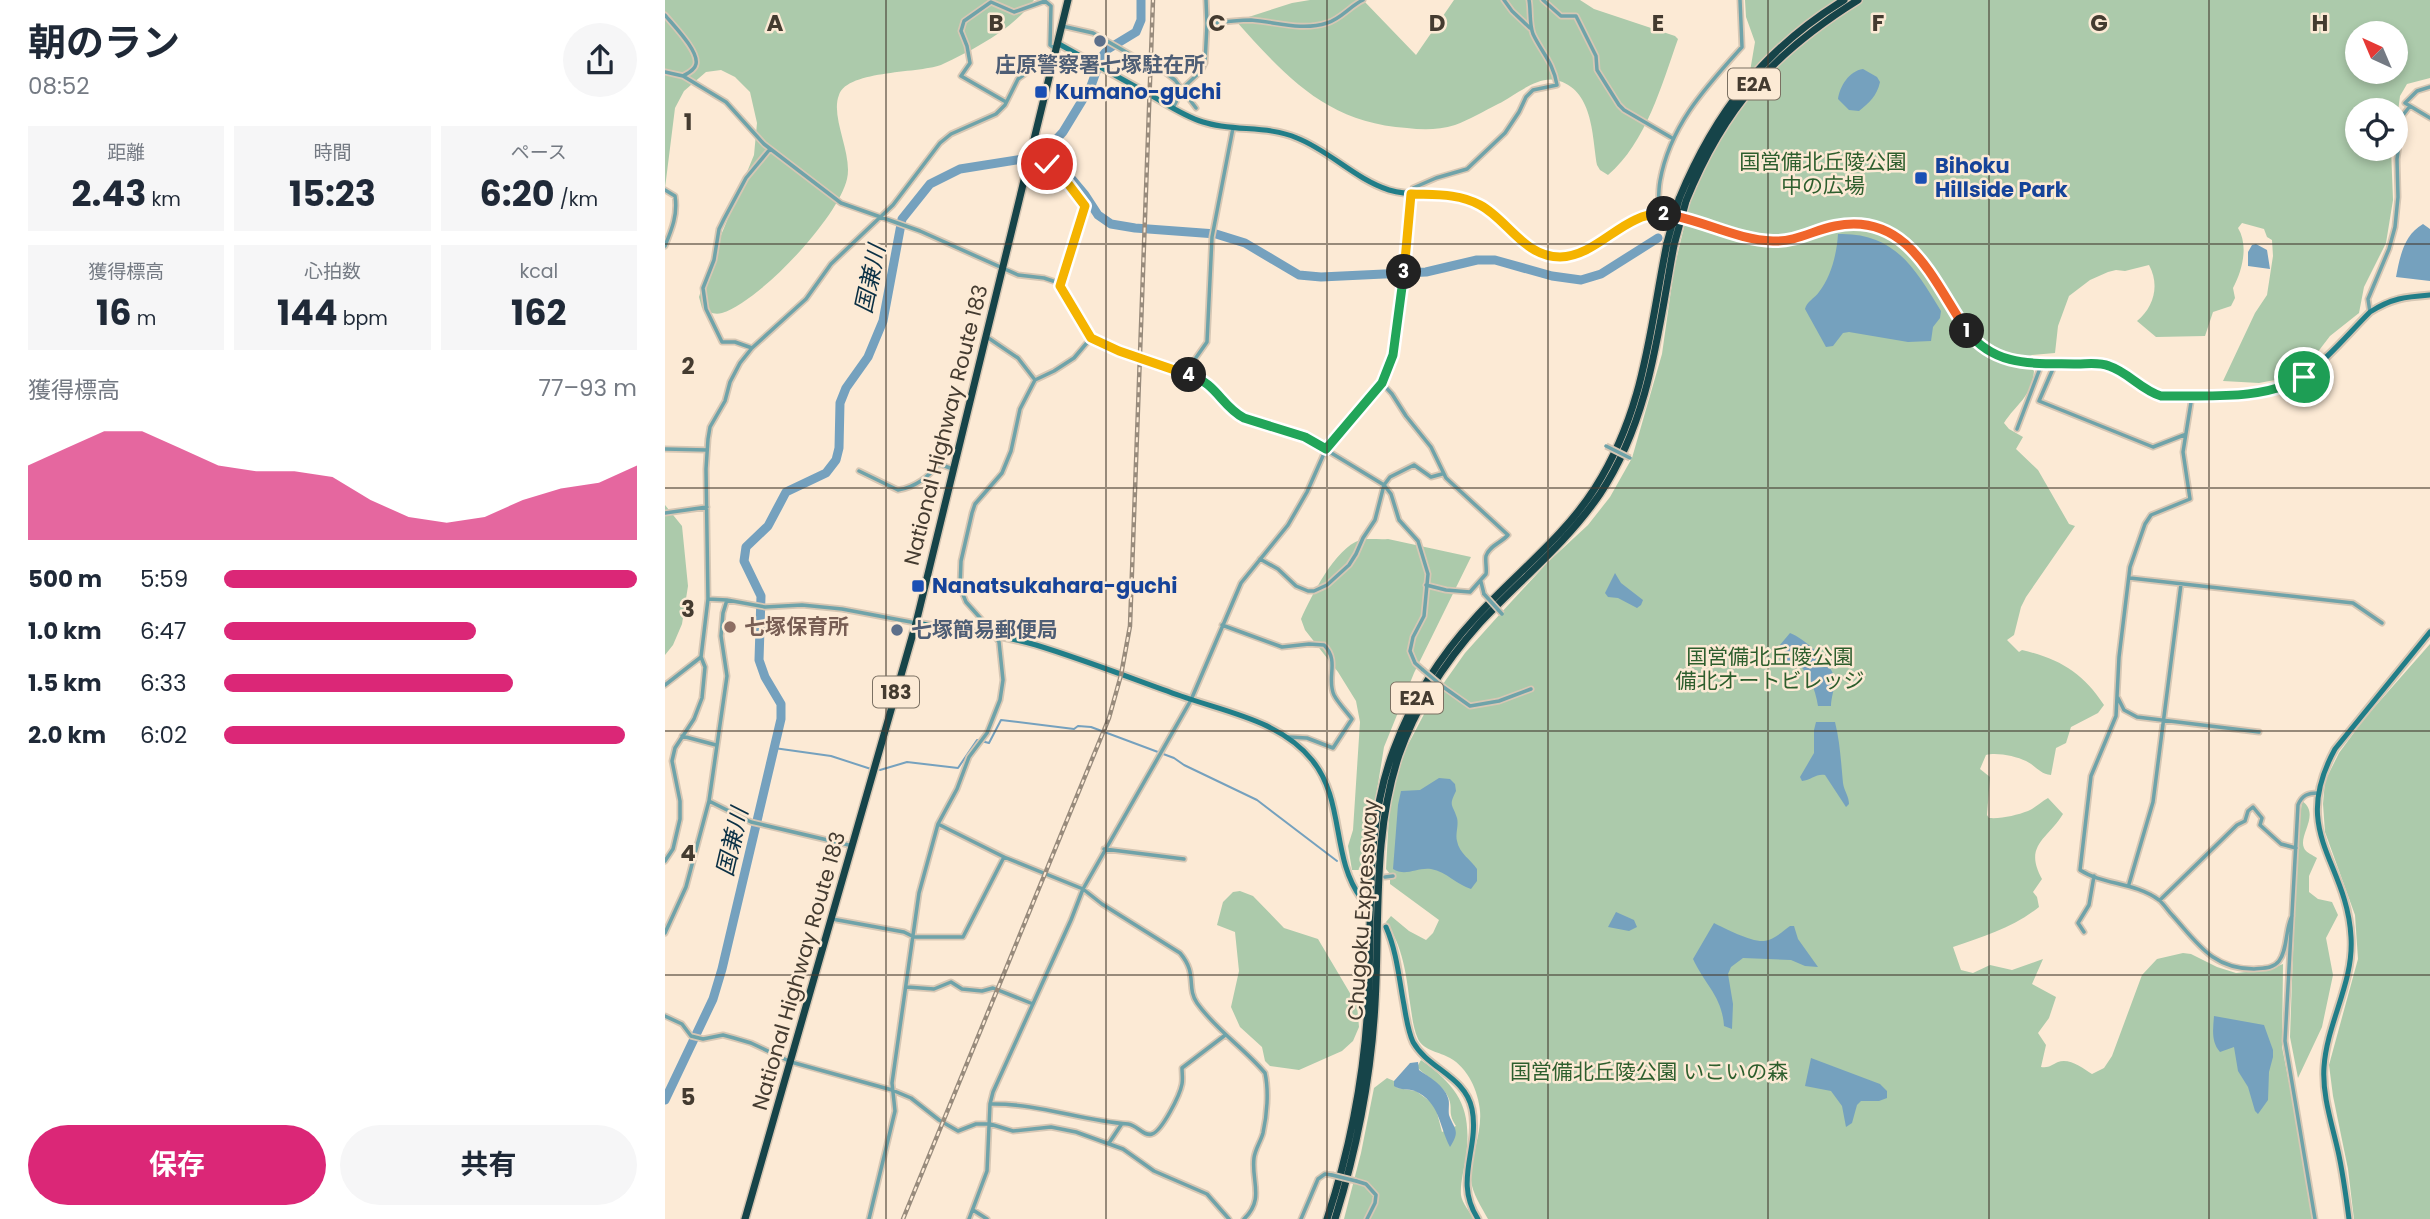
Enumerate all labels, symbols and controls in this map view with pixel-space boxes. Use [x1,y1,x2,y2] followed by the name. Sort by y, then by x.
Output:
[767,7,784,39] text: A
[988,7,1004,39] text: B
[1208,7,1226,39] text: C
[1429,7,1445,39] text: D
[1652,7,1664,39] text: E
[1872,7,1884,39] text: F
[2090,7,2108,39] text: G
[2312,7,2328,39] text: H
[28,16,180,69] text: 朝のラン
[2345,21,2408,84] north arrow
[2345,21,2408,161] map controls
[563,23,637,97] button: share
[1092,33,1108,49] marker: 庄原警察署七塚駐在所
[995,50,1205,79] place label: 庄原警察署七塚駐在所
[1728,68,1780,100] road number: E2A
[28,70,90,102] text: 08:52
[1055,77,1221,106] place label: Kumano-guchi
[1033,84,1049,100] marker: Kumano-guchi
[2345,98,2408,161] button: locate
[684,106,692,138] text: 1
[1017,134,1077,194] pin
[107,139,145,166] text: 距離
[313,139,352,166] text: 時間
[511,139,567,166] text: ペース
[1028,145,1066,183] icon: check
[1739,147,1907,200] park label: 国営備北丘陵公園 中の広場
[1935,151,2068,204] place label: Bihoku Hillside Park
[72,169,146,218] text: 2.43
[289,169,376,218] text: 15:23
[480,169,555,218] text: 6:20
[1913,170,1929,186] marker: Bihoku Hillside Park
[146,186,181,213] text: km
[555,186,598,213] text: /km
[1647,196,1681,232] pin: 2
[1658,200,1669,227] text: 2
[847,239,893,316] water label: 国兼川
[1387,254,1421,290] pin: 3
[88,258,164,285] text: 獲得標高
[304,258,361,285] text: 心拍数
[519,258,558,285] text: kcal
[1398,258,1409,285] text: 3
[897,282,994,568] street label: National Highway Route 183
[96,288,132,337] text: 16
[277,288,338,337] text: 144
[511,288,567,337] text: 162
[132,305,156,332] text: m
[338,305,388,332] text: bpm
[1949,314,1985,348] pin: 1
[1963,317,1970,344] text: 1
[2274,347,2334,407] pin
[681,350,695,382] text: 2
[1171,358,1207,392] pin: 4
[2285,358,2323,396] icon: arrive
[1182,361,1195,388] text: 4
[538,372,637,404] text: 77–93 m
[28,374,120,406] text: 獲得標高
[28,563,102,595] text: 500 m
[140,563,188,595] text: 5:59
[932,571,1177,600] place label: Nanatsukahara-guchi
[910,578,926,594] marker: Nanatsukahara-guchi
[681,593,695,625] text: 3
[744,612,849,641] place label: 七塚保育所
[28,615,102,647] text: 1.0 km
[140,615,187,647] text: 6:47
[911,615,1058,644] place label: 七塚簡易郵便局
[722,619,738,635] marker: 七塚保育所
[889,622,905,638] marker: 七塚簡易郵便局
[1676,642,1865,695] park label: 国営備北丘陵公園 備北オートビレッジ
[28,667,102,699] text: 1.5 km
[140,667,187,699] text: 6:33
[873,677,919,708] road number: 183
[1391,682,1443,713] road number: E2A
[28,719,106,751] text: 2.0 km
[140,719,187,751] text: 6:02
[1340,798,1385,1022] street label: Chugoku Expressway
[709,802,756,879] water label: 国兼川
[745,828,852,1113] street label: National Highway Route 183
[680,837,696,869] text: 4
[1510,1057,1788,1086] park label: 国営備北丘陵公園 いこいの森
[681,1081,695,1113] text: 5
[28,1125,326,1205] button: 保存
[340,1125,637,1205] button: 共有

